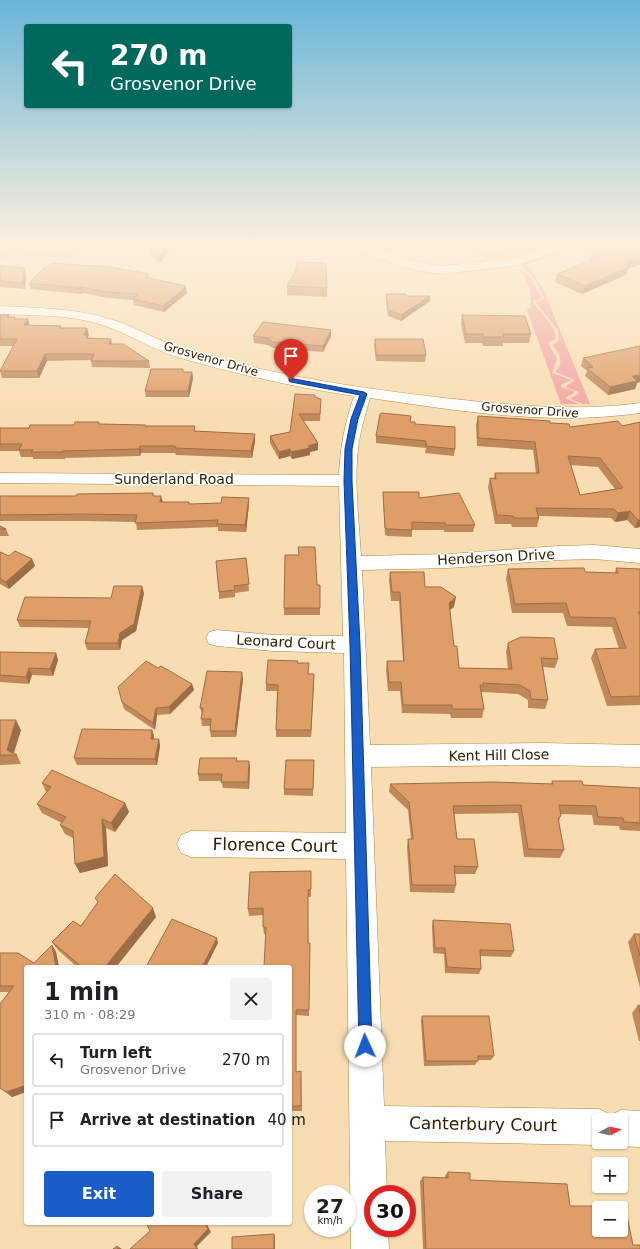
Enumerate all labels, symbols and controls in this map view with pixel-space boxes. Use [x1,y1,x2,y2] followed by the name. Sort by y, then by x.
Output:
[110,39,207,72] text: 270 m
[44,40,96,92] icon: left
[110,73,257,94] text: Grosvenor Drive
[162,339,260,379] street label: Grosvenor Drive
[274,339,308,380] pin
[280,345,302,367] icon: arrive
[481,400,579,420] street label: Grosvenor Drive
[114,471,234,487] street label: Sunderland Road
[437,546,555,568] street label: Henderson Drive
[236,631,337,653] street label: Leonard Court
[449,746,549,764] street label: Kent Hill Close
[212,834,338,856] street label: Florence Court
[44,978,119,1006] text: 1 min
[230,978,272,1020] button: close
[44,1007,135,1022] text: 310 m · 08:29
[344,1025,386,1067] position arrow
[80,1044,152,1062] text: Turn left
[46,1049,68,1071] icon: left
[222,1051,270,1069] text: 270 m
[80,1062,186,1077] text: Grosvenor Drive
[46,1109,68,1131] icon: arrive
[80,1111,255,1129] text: Arrive at destination
[267,1111,306,1129] text: 40 m
[409,1113,557,1135] street label: Canterbury Court
[592,1113,628,1149] north arrow
[592,1113,628,1237] map controls
[592,1157,628,1193] button: +
[44,1171,154,1217] button: Exit
[162,1171,272,1217] button: Share
[364,1185,416,1237] speed limit sign: 30
[316,1194,344,1218] text: 27
[592,1201,628,1237] button: −
[317,1215,343,1226] text: km/h

